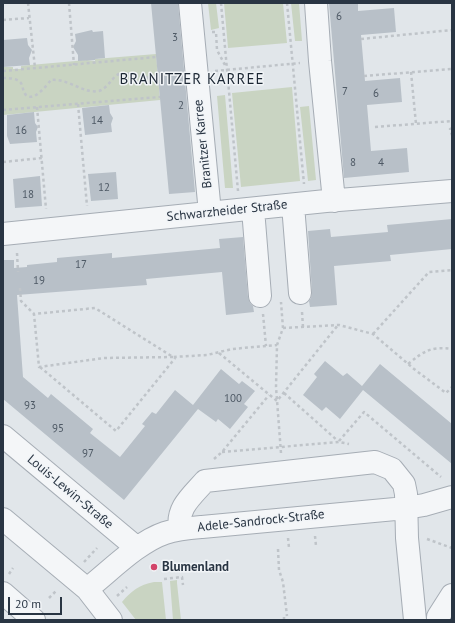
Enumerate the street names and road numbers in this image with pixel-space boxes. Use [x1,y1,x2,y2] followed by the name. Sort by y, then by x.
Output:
[191,99,215,189] street label: Branitzer Karree
[166,197,288,225] street label: Schwarzheider Straße
[24,452,116,532] street label: Louis-Lewin-Straße
[197,507,325,535] street label: Adele-Sandrock-Straße

